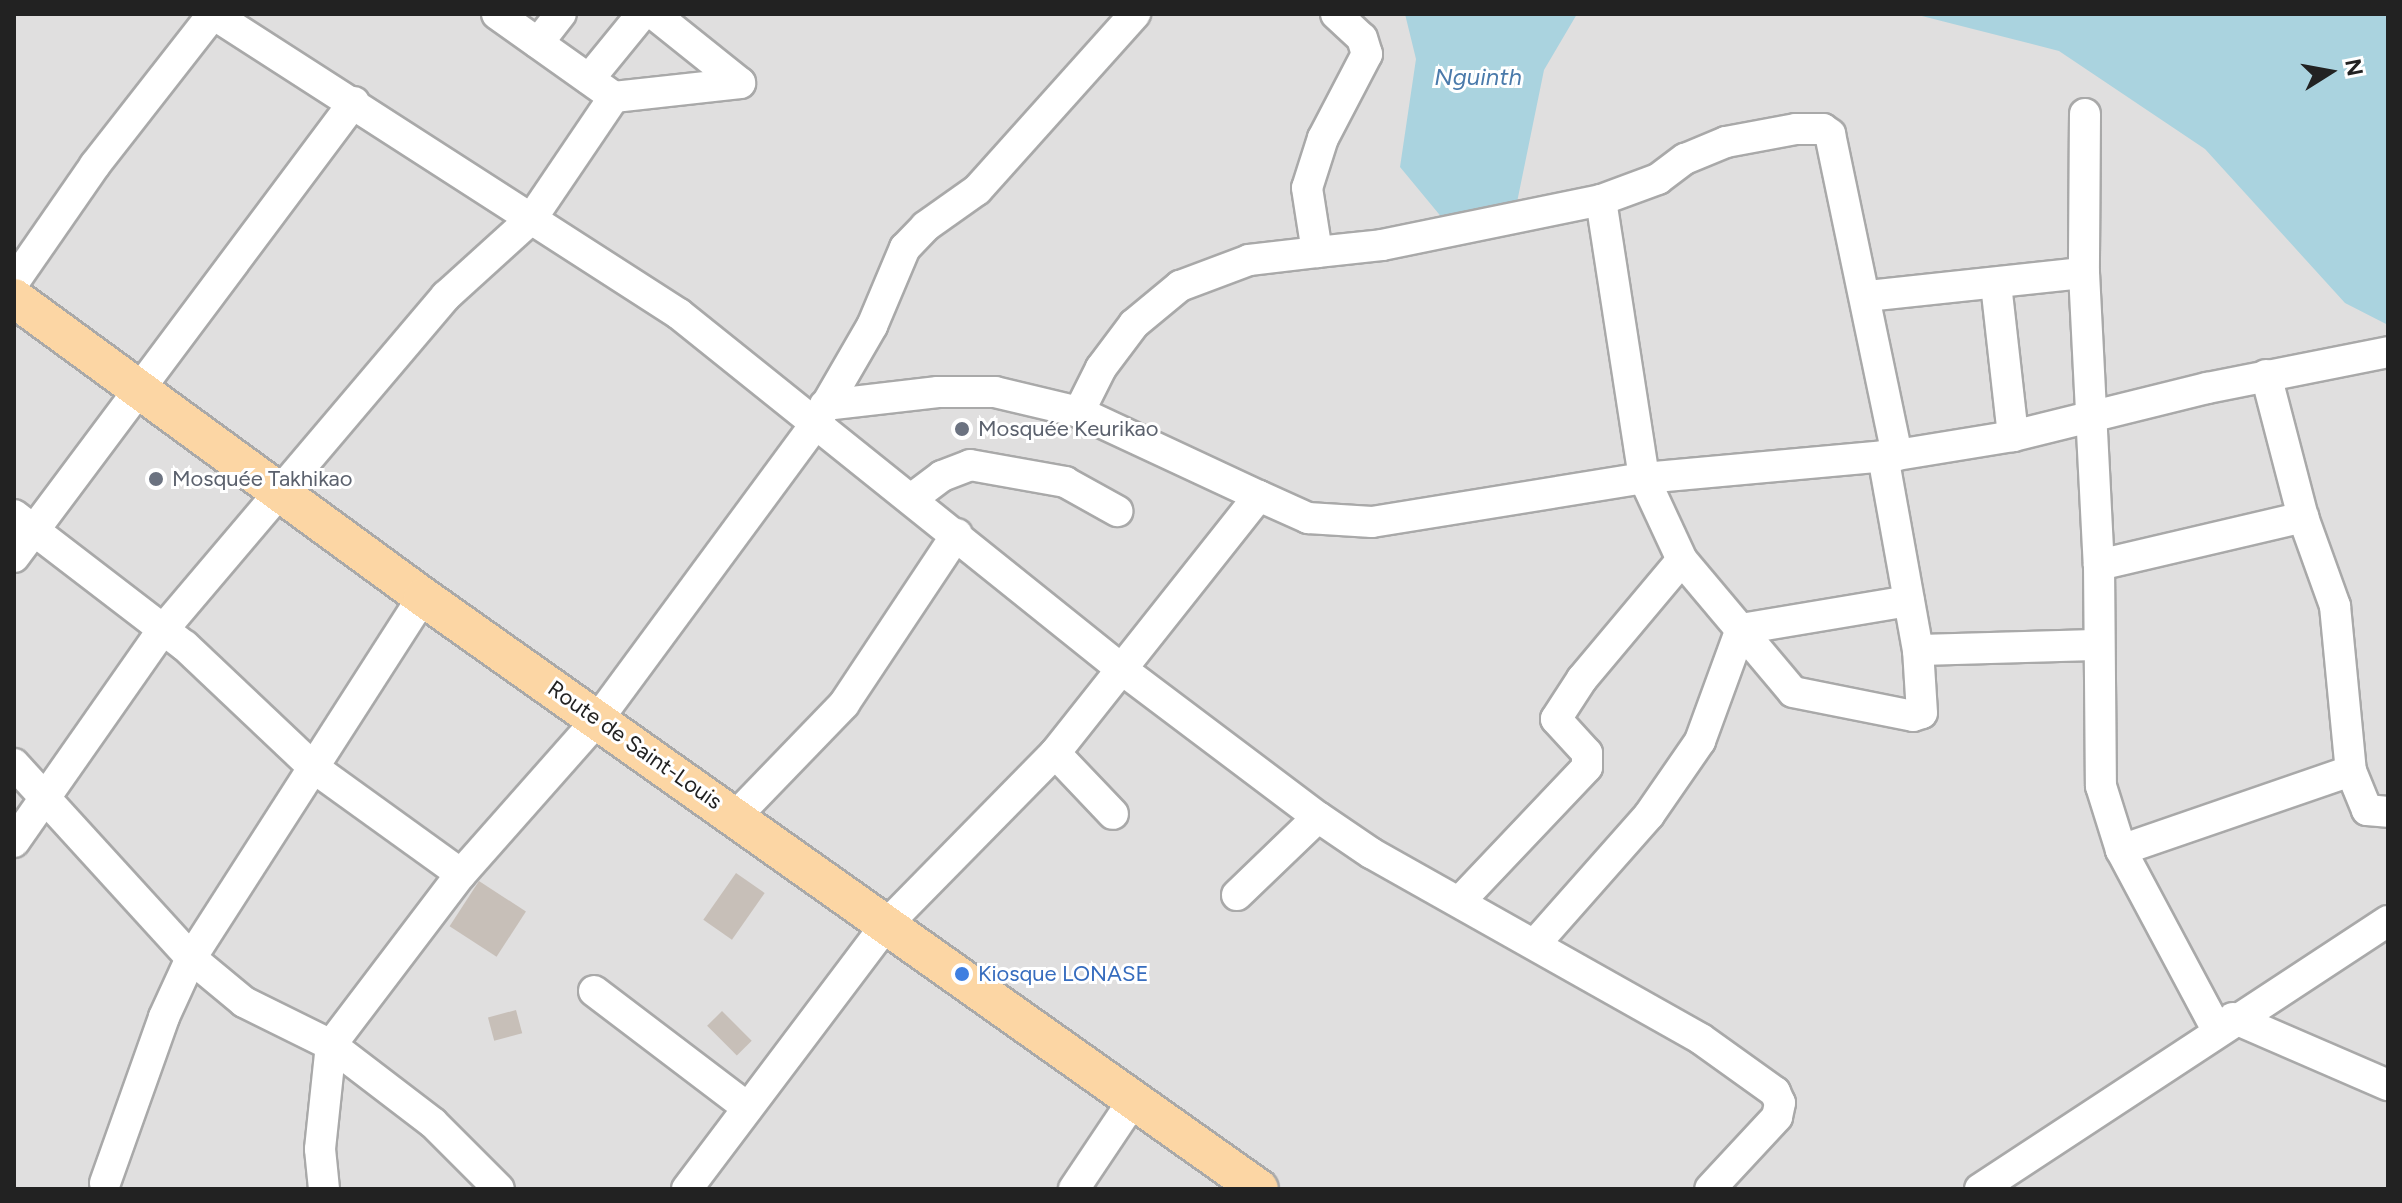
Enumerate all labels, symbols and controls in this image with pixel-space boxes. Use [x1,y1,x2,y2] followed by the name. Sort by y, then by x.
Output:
[2290,32,2370,112] north arrow
[2339,56,2369,78] text: N
[1434,63,1522,91] water label: Nguinth
[978,416,1159,442] place label: Mosquée Keurikao
[953,420,971,438] marker: Mosquée Keurikao
[172,466,353,492] place label: Mosquée Takhikao
[147,470,165,488] marker: Mosquée Takhikao
[543,675,727,815] street label: Route de Saint-Louis
[978,961,1149,987] place label: Kiosque LONASE
[953,965,971,983] marker: Kiosque LONASE

